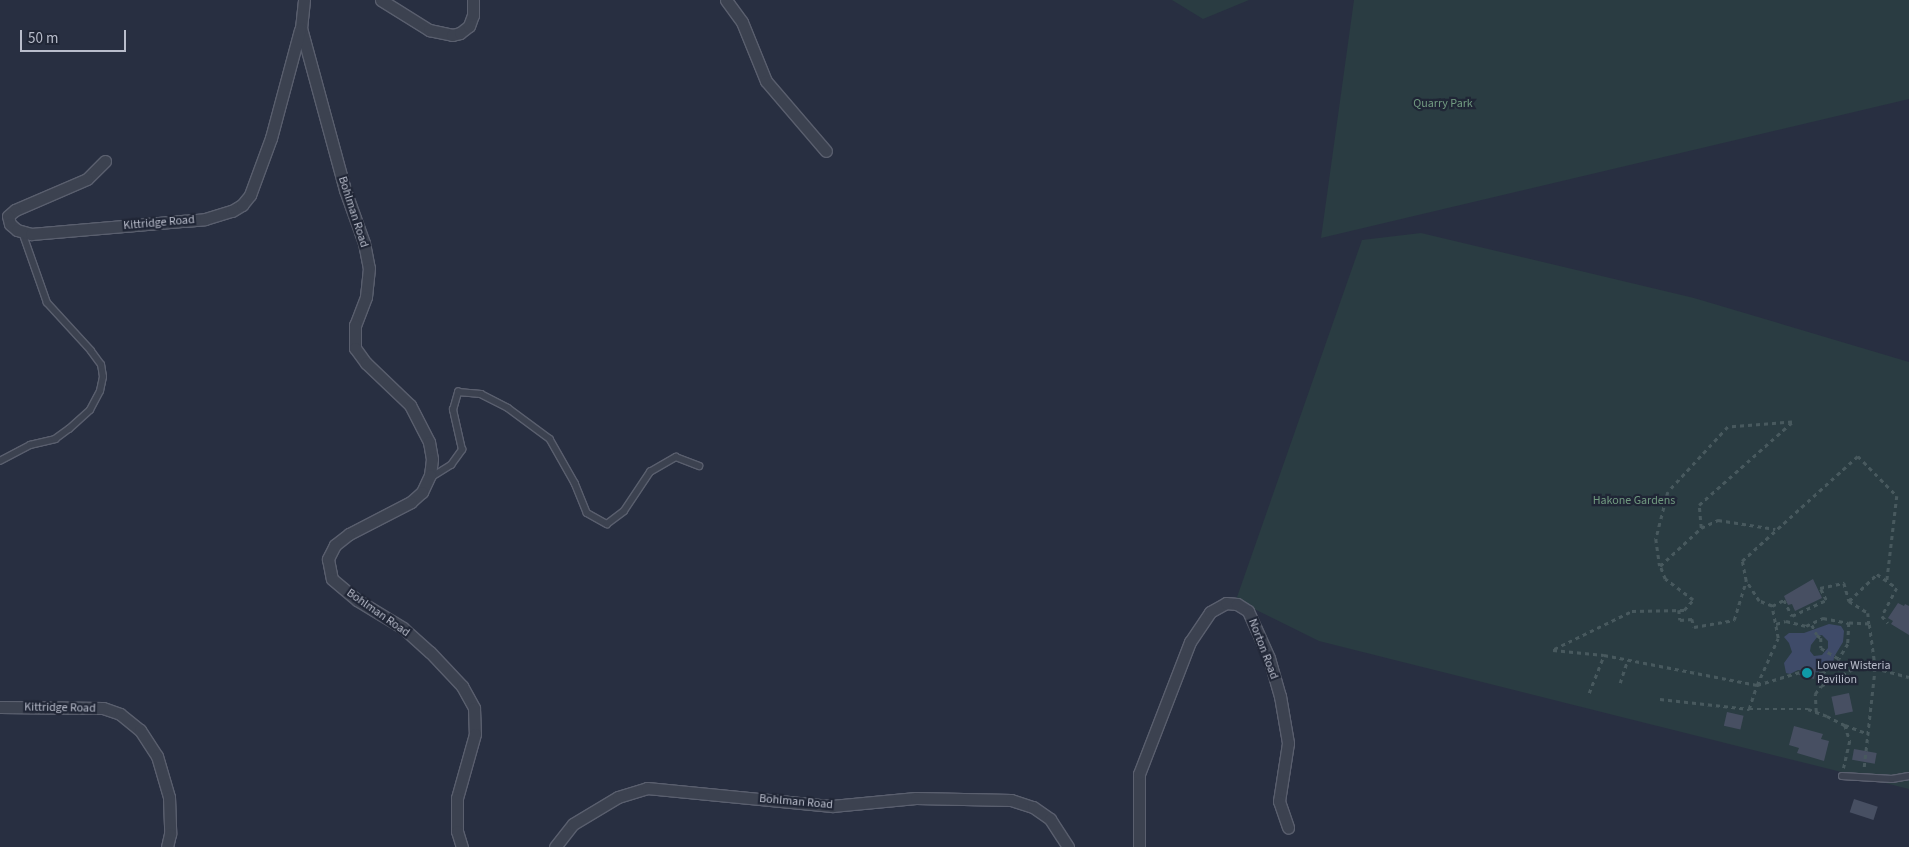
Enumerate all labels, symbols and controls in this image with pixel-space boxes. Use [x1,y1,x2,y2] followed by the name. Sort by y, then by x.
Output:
[22,20,129,52] scale bar
[28,28,58,49] text: 50 m
[1413,97,1473,111] park label: Quarry Park
[335,175,371,249] street label: Bohlman Road
[123,213,195,233] street label: Kittridge Road
[1593,494,1675,508] park label: Hakone Gardens
[344,586,412,640] street label: Bohlman Road
[1245,617,1281,681] street label: Norton Road
[1817,659,1890,687] place label: Lower Wisteria Pavilion
[1801,667,1813,679] marker: Lower Wisteria Pavilion
[24,700,96,716] street label: Kittridge Road
[759,792,833,812] street label: Bohlman Road

